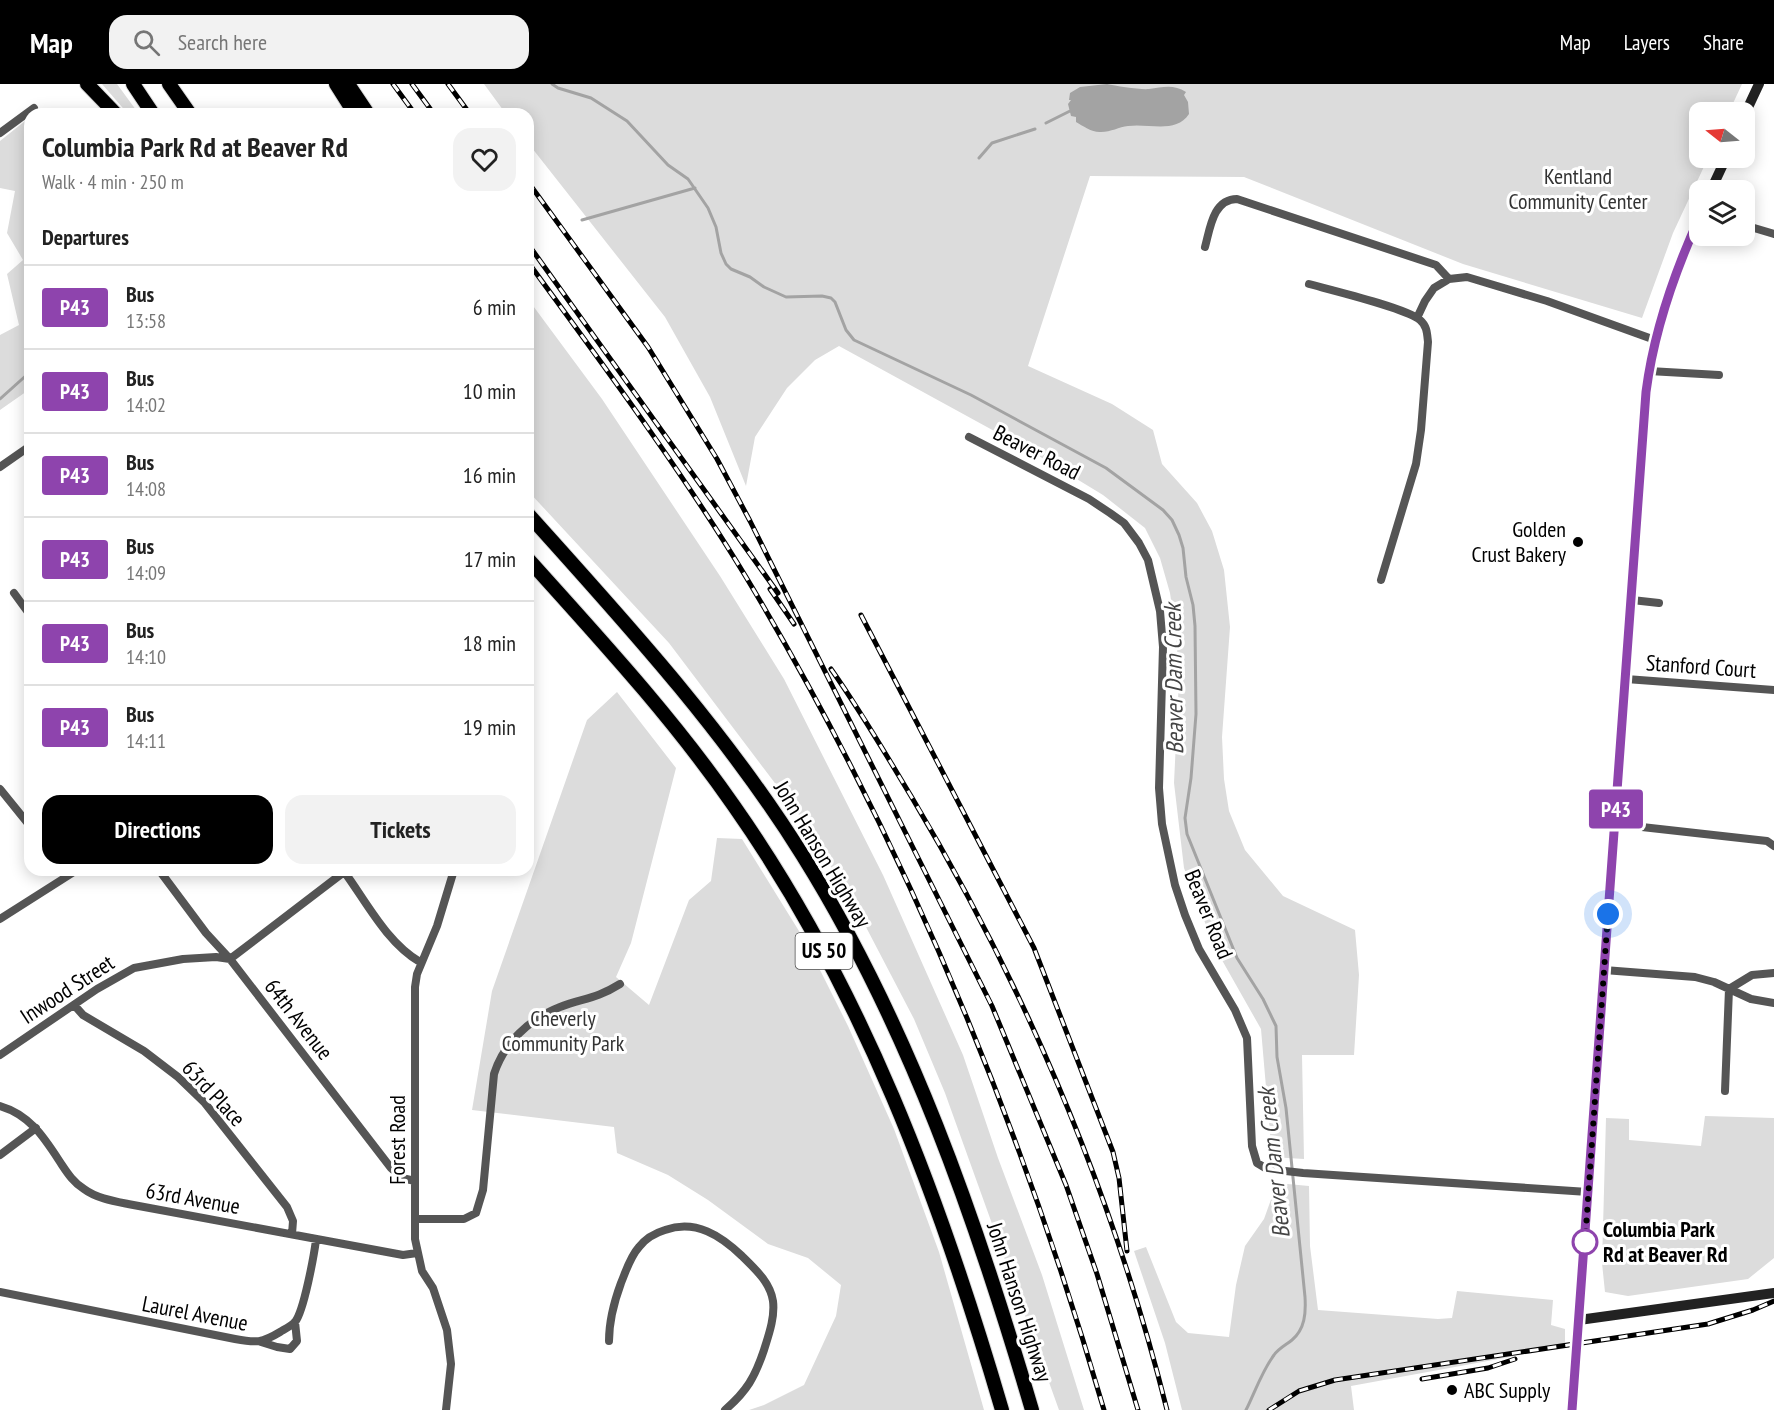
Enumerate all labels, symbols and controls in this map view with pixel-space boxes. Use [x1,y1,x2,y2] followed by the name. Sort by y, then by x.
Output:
[109,15,529,69] search box
[30,24,73,61] text: Map
[130,26,163,59] icon: search
[178,28,267,56] text: Search here
[1560,29,1591,56] text: Map
[1624,29,1670,56] text: Layers
[1703,29,1744,56] text: Share
[1689,102,1755,168] north arrow
[1689,102,1755,246] map controls
[42,128,348,165] text: Columbia Park Rd at Beaver Rd
[453,128,516,191] button: heart
[1509,162,1648,215] park label: Kentland Community Center
[42,169,184,195] text: Walk · 4 min · 250 m
[1689,180,1755,246] button: layers
[42,223,129,251] text: Departures
[126,280,154,308] text: Bus
[473,293,516,321] text: 6 min
[60,294,90,321] text: P43
[126,308,166,334] text: 13:58
[126,364,154,392] text: Bus
[463,377,516,405] text: 10 min
[60,378,90,405] text: P43
[126,392,166,418] text: 14:02
[989,418,1085,486] street label: Beaver Road
[126,448,154,476] text: Bus
[463,461,516,489] text: 16 min
[60,462,90,489] text: P43
[126,476,166,502] text: 14:08
[1472,515,1567,568] place label: Golden Crust Bakery
[126,532,154,560] text: Bus
[1571,535,1585,549] marker: Golden Crust Bakery
[464,545,516,573] text: 17 min
[60,546,90,573] text: P43
[126,560,166,586] text: 14:09
[1157,601,1190,755] water label: Beaver Dam Creek
[126,616,154,644] text: Bus
[463,629,516,657] text: 18 min
[60,630,90,657] text: P43
[126,644,166,670] text: 14:10
[1645,648,1757,684] street label: Stanford Court
[126,700,154,728] text: Bus
[463,713,516,741] text: 19 min
[60,714,90,741] text: P43
[126,728,166,754] text: 14:11
[768,775,878,933] street label: John Hanson Highway
[1582,790,1650,828] line badge: P43
[42,795,273,864] button: Directions
[285,795,516,864] button: Tickets
[1601,796,1631,823] text: P43
[1178,865,1240,963] street label: Beaver Road
[1593,899,1623,929] your location
[796,933,852,969] road number: US 50
[15,948,119,1030] street label: Inwood Street
[259,973,339,1065] street label: 64th Avenue
[502,1004,625,1057] park label: Cheverly Community Park
[176,1054,252,1132] street label: 63rd Place
[1250,1084,1297,1240] water label: Beaver Dam Creek
[383,1095,411,1185] street label: Forest Road
[144,1176,242,1220] street label: 63rd Avenue
[1603,1215,1728,1268] place label: Columbia Park Rd at Beaver Rd
[981,1218,1059,1386] street label: John Hanson Highway
[1572,1229,1598,1255] marker: Columbia Park Rd at Beaver Rd
[140,1289,250,1337] street label: Laurel Avenue
[1464,1376,1551,1404] place label: ABC Supply
[1445,1383,1459,1397] marker: ABC Supply

